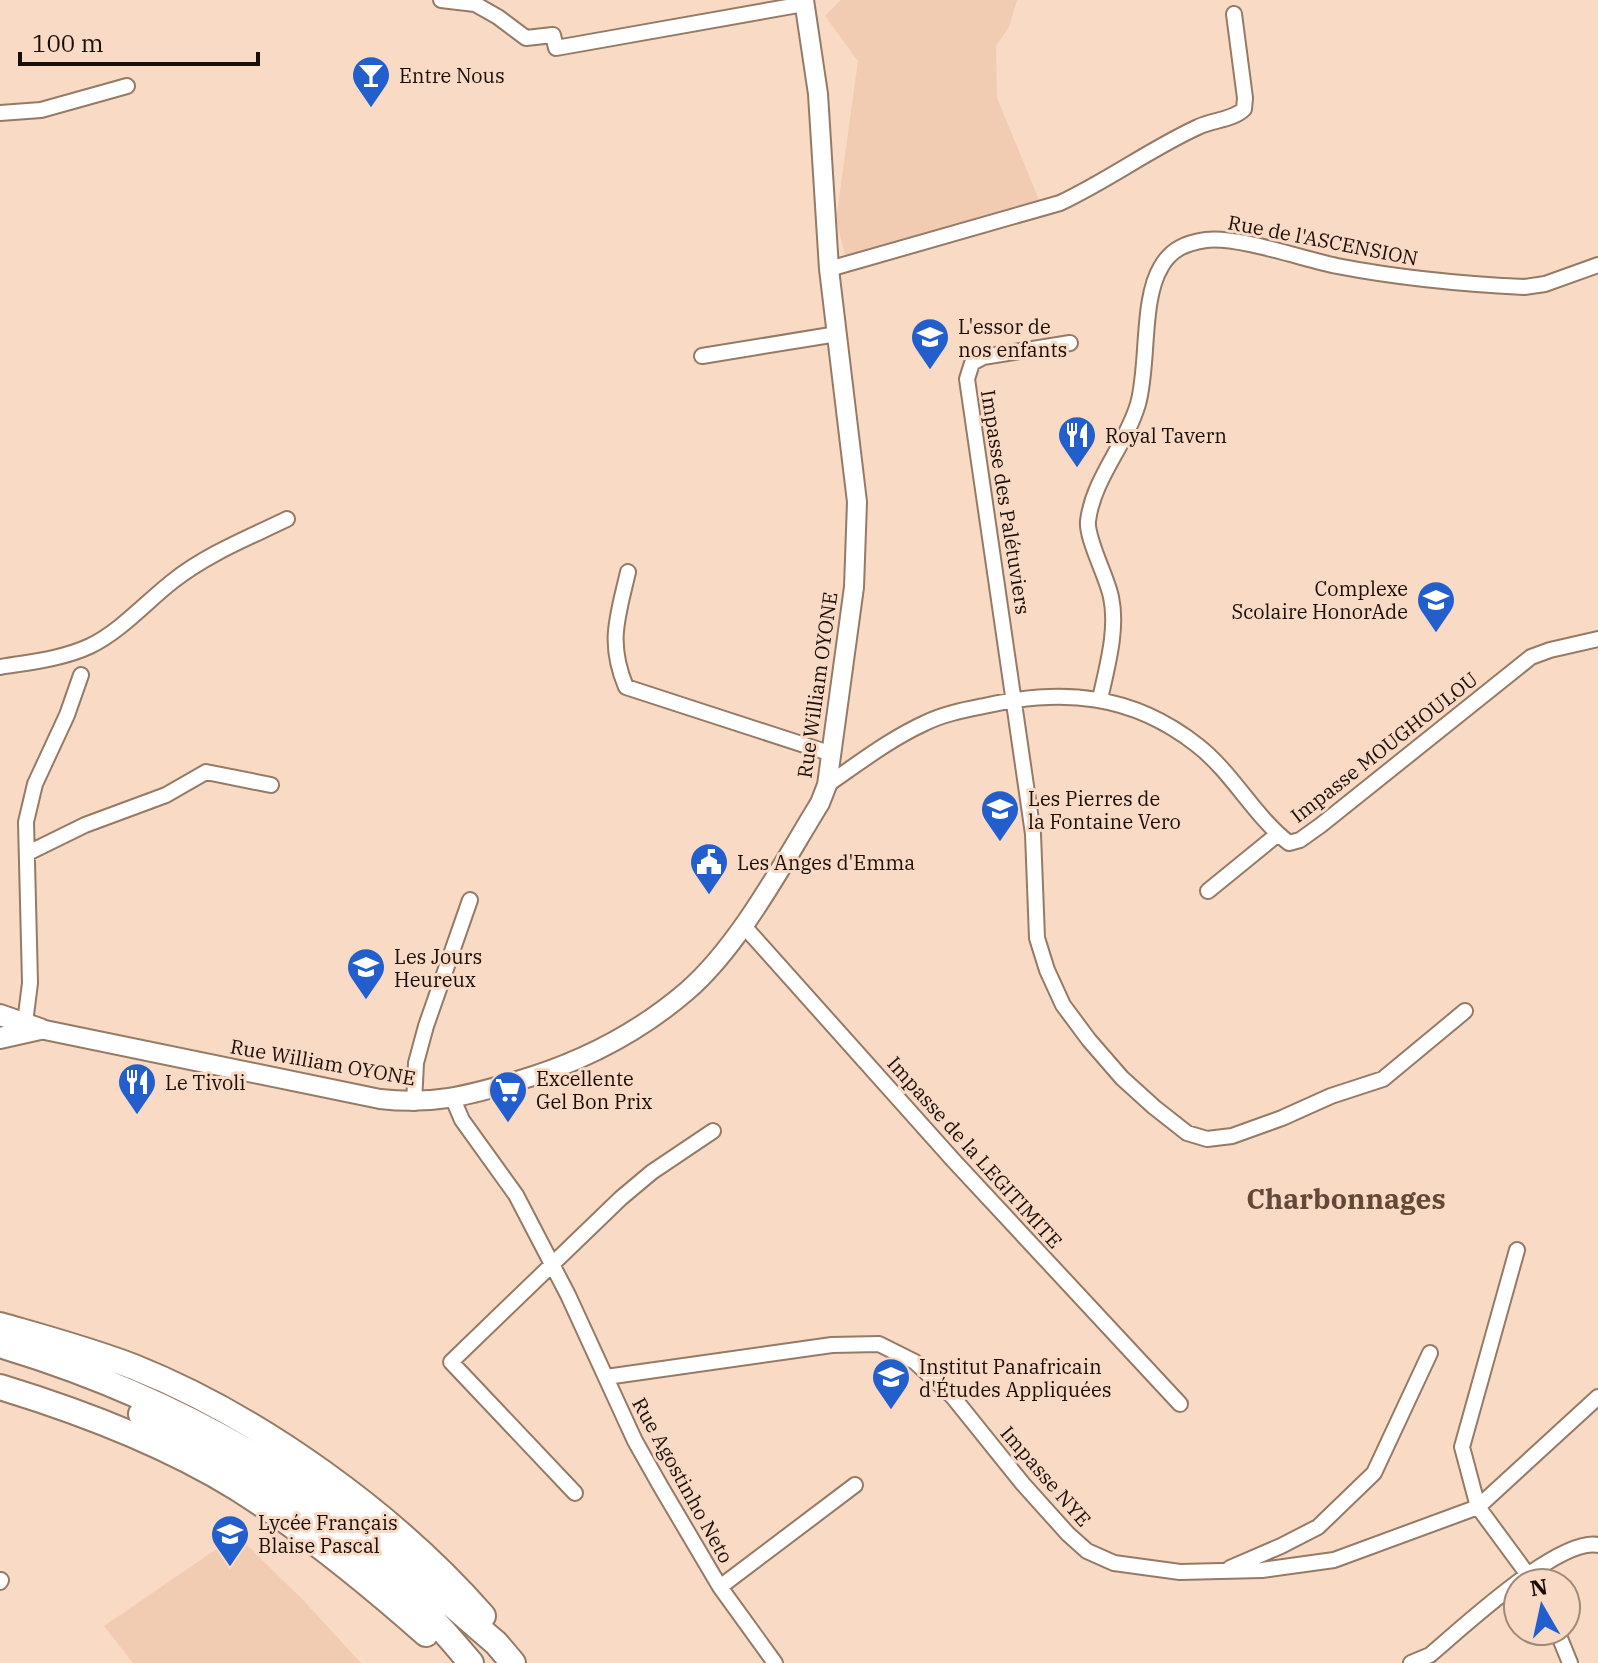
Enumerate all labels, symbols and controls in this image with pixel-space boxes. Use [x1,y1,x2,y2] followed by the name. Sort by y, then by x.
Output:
[20,16,258,66] scale bar
[32,27,104,59] text: 100 m
[350,54,392,109] bar icon: Entre Nous
[399,62,505,89] place label: Entre Nous
[1226,208,1420,272] street label: Rue de l'ASCENSION
[958,313,1067,363] place label: L'essor de nos enfants
[909,316,951,371] school or university icon: L'essor de nos enfants
[975,388,1037,616] street label: Impasse des Palétuviers
[1056,414,1098,469] restaurant icon: Royal Tavern
[1105,422,1227,449] place label: Royal Tavern
[1231,575,1408,625] place label: Complexe Scolaire HonorAde
[1415,579,1457,634] school or university icon: Complexe Scolaire HonorAde
[791,590,843,780] street label: Rue William OYONE
[1285,665,1483,829] street label: Impasse MOUGHOULOU
[1028,785,1181,835] place label: Les Pierres de la Fontaine Vero
[979,788,1021,843] school or university icon: Les Pierres de la Fontaine Vero
[688,841,730,896] public building icon: Les Anges d'Emma
[737,849,915,876] place label: Les Anges d'Emma
[394,943,482,993] place label: Les Jours Heureux
[345,946,387,1001] school or university icon: Les Jours Heureux
[228,1032,418,1092] street label: Rue William OYONE
[882,1050,1068,1254] street label: Impasse de la LEGITIMITE
[116,1061,158,1116] restaurant icon: Le Tivoli
[536,1065,653,1115] place label: Excellente Gel Bon Prix
[165,1069,246,1096] place label: Le Tivoli
[487,1069,529,1124] supermarket icon: Excellente Gel Bon Prix
[1246,1180,1446,1217] district label: Charbonnages
[919,1353,1111,1403] place label: Institut Panafricain d'Études Appliquées
[870,1356,912,1411] school or university icon: Institut Panafricain d'Études Appliquées
[626,1392,740,1568] street label: Rue Agostinho Neto
[995,1420,1097,1532] street label: Impasse NYE
[258,1509,398,1559] place label: Lycée Français Blaise Pascal
[209,1513,251,1568] school or university icon: Lycée Français Blaise Pascal
[1502,1567,1582,1647] north arrow
[1528,1571,1550,1602] text: N

